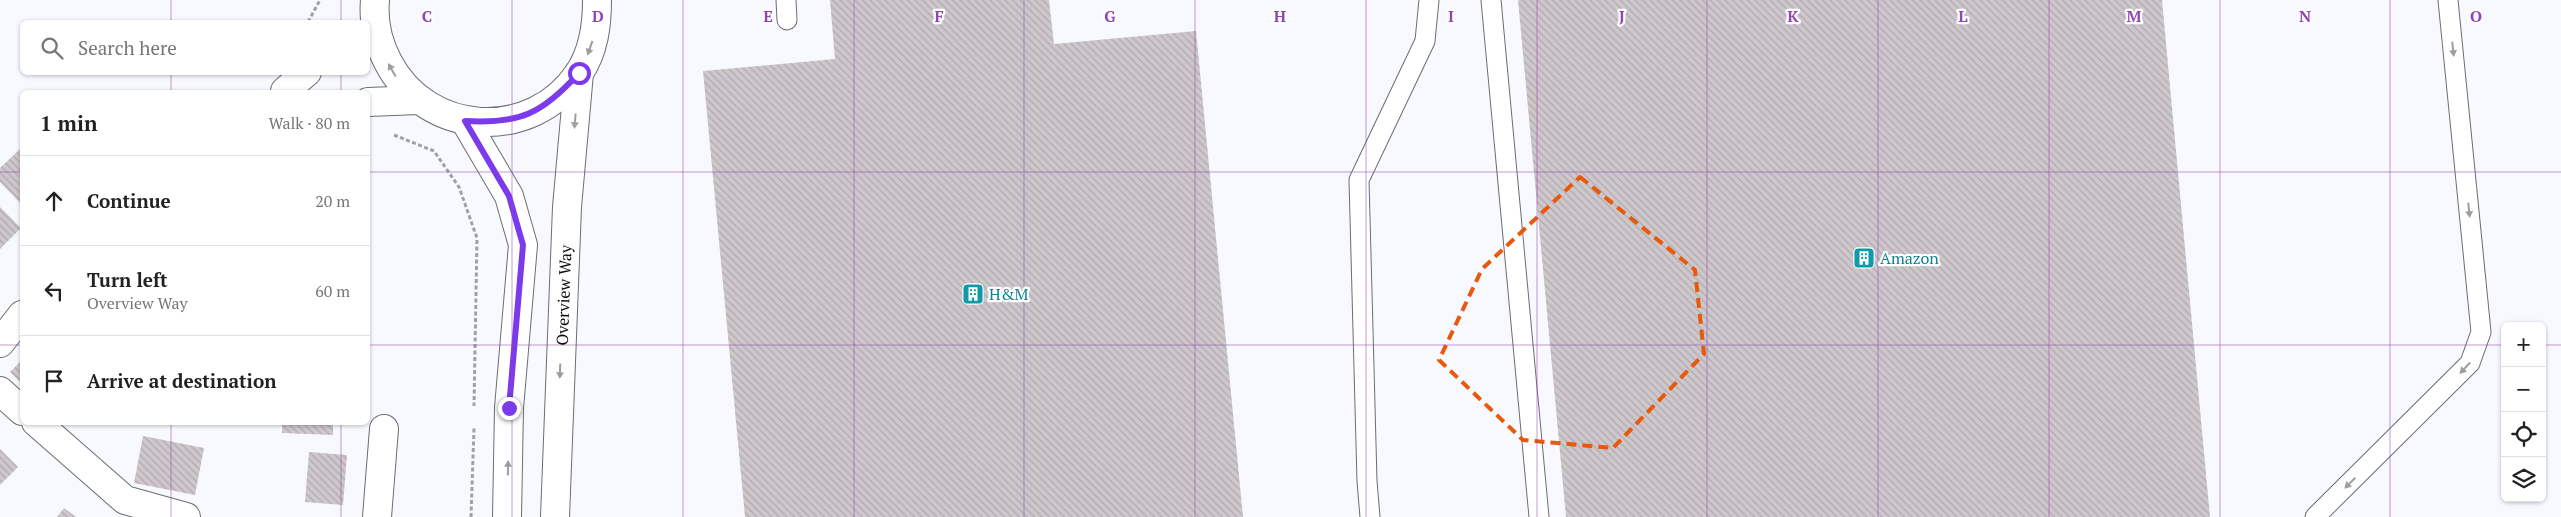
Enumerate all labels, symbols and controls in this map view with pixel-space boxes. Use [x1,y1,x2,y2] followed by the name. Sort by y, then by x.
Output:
[422,5,432,27] text: C
[592,5,604,27] text: D
[763,5,773,27] text: E
[934,5,944,27] text: F
[1104,5,1116,27] text: G
[1274,5,1286,27] text: H
[1448,5,1454,27] text: I
[1619,5,1625,27] text: J
[1787,5,1799,27] text: K
[1958,5,1968,27] text: L
[2127,5,2142,27] text: M
[2299,5,2311,27] text: N
[2470,5,2482,27] text: O
[20,20,370,75] search box
[38,34,66,62] icon: search
[78,35,177,60] text: Search here
[586,41,594,56] one-way arrow
[2449,41,2457,57] one-way arrow
[568,62,591,85] route start
[388,63,397,76] one-way arrow
[40,109,97,137] text: 1 min
[269,112,350,134] text: Walk · 80 m
[571,113,579,129] one-way arrow
[40,187,68,215] icon: ahead
[87,188,171,213] text: Continue
[315,190,350,212] text: 20 m
[2465,203,2473,219] one-way arrow
[551,243,577,346] street label: Overview Way
[1852,246,1876,270] building icon: Amazon
[1880,247,1939,269] place label: Amazon
[87,267,168,292] text: Turn left
[40,277,68,305] icon: left
[315,280,350,302] text: 60 m
[961,282,985,306] building icon: H&M
[989,283,1029,305] place label: H&M
[87,292,188,314] text: Overview Way
[2501,322,2546,502] map controls
[2501,322,2546,367] button: +
[2459,362,2471,374] one-way arrow
[556,363,564,379] one-way arrow
[40,367,68,395] icon: arrive
[2501,367,2546,412] button: −
[87,368,276,393] text: Arrive at destination
[498,397,521,420] route end
[2501,412,2546,457] button: locate
[2501,457,2546,502] button: layers
[504,460,512,476] one-way arrow
[2344,477,2356,489] one-way arrow

